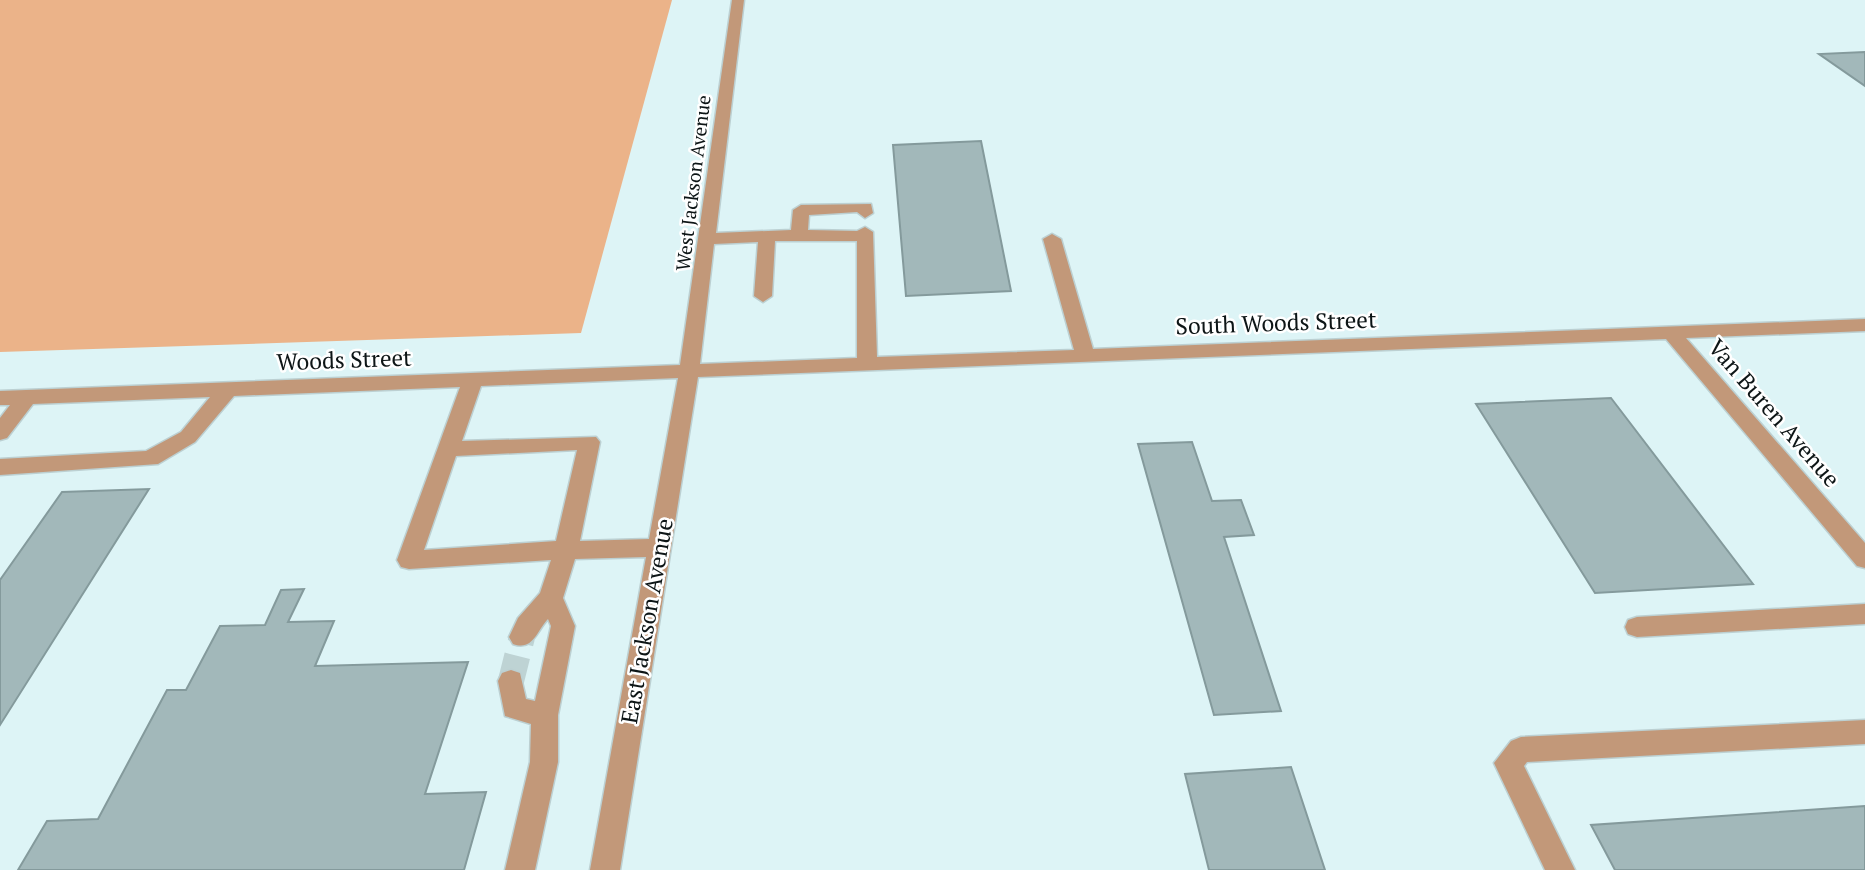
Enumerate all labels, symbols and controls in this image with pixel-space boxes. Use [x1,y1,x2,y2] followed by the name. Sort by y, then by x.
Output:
[669,93,716,272] street label: West Jackson Avenue
[1175,303,1377,341] street label: South Woods Street
[1701,332,1847,493] street label: Van Buren Avenue
[276,342,412,377] street label: Woods Street
[613,516,680,726] street label: East Jackson Avenue

